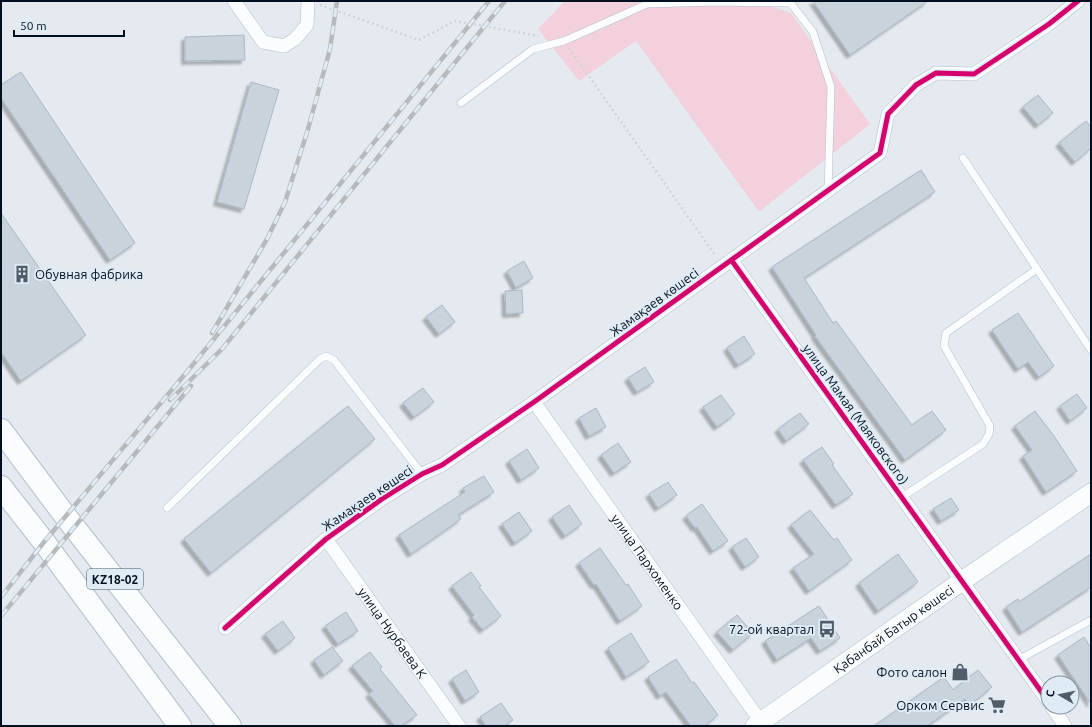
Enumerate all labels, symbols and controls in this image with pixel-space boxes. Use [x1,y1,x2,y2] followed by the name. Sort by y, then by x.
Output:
[14,12,124,38] scale bar
[20,19,47,32] text: 50 m
[12,264,32,284] building icon: Обувная фабрика
[607,265,701,339] street label: Жамақаев көшесі
[35,267,143,281] place label: Обувная фабрика
[800,341,912,487] street label: улица Мамая (Маяковского)
[319,463,415,533] street label: Жамақаев көшесі
[609,511,686,612] street label: улица Пархоменко
[87,569,143,589] road number: KZ18-02
[831,582,956,676] street label: Қабанбай Батыр көшесі
[356,585,430,681] street label: улица Нурбаева К
[817,619,837,639] bus stop icon: 72-ой квартал
[729,622,814,636] place label: 72-ой квартал
[950,662,970,682] shop icon: Фото салон
[876,665,947,679] place label: Фото салон
[1040,675,1080,715] north arrow
[1044,689,1057,698] text: С
[987,695,1007,715] supermarket icon: Орком Сервис
[896,698,984,712] place label: Орком Сервис

